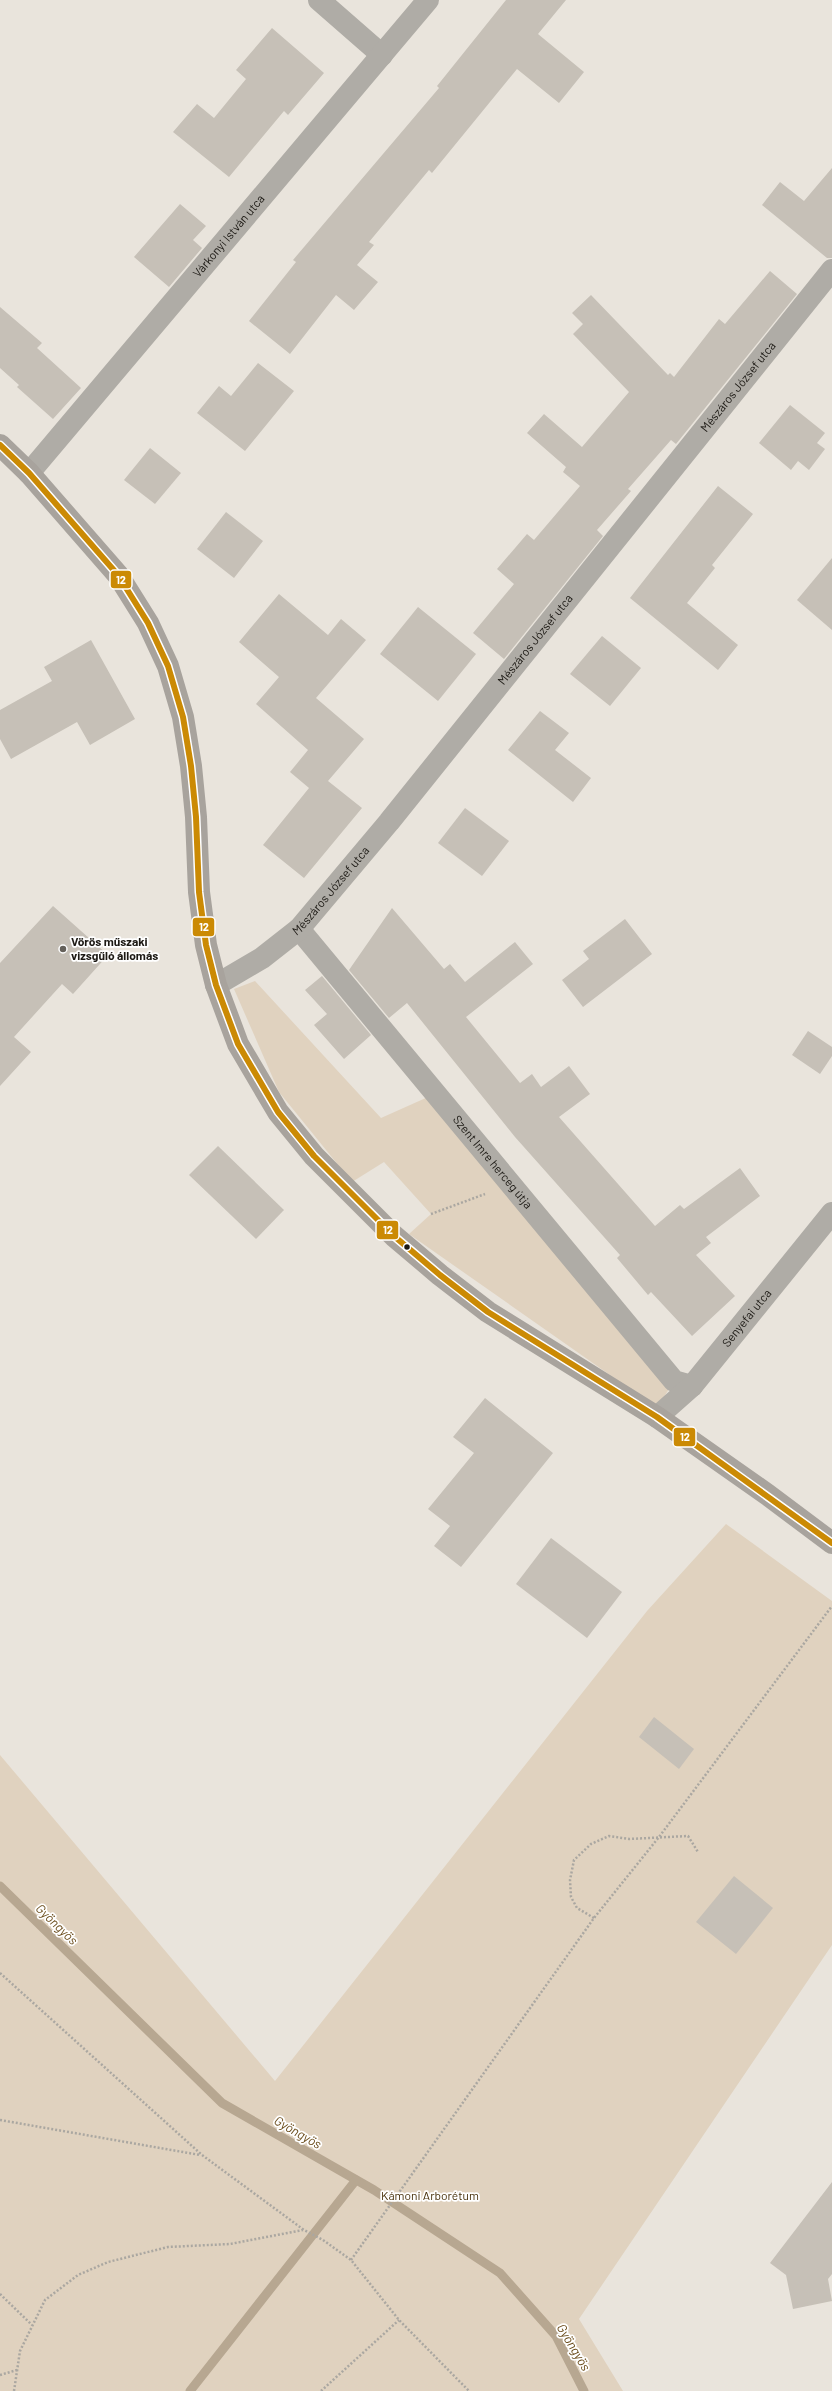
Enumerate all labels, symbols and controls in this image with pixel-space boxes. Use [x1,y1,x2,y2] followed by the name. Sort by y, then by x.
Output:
[189,191,267,280] street label: Várkonyi István utca
[697,338,778,434] street label: Mészáros József utca
[110,570,132,589] line badge: 12
[116,573,126,586] text: 12
[494,591,575,687] street label: Mészáros József utca
[289,843,372,938] street label: Mészáros József utca
[192,917,215,937] line badge: 12
[199,920,209,933] text: 12
[71,934,158,962] place label: Vörös műszaki vizsgűló állomás
[58,944,68,954] marker: Vörös műszaki vizsgűló állomás
[451,1112,536,1211] street label: Szent Imre herceg útja
[376,1220,399,1240] line badge: 12
[383,1223,393,1236] text: 12
[402,1242,412,1252] unlabelled marker
[719,1286,774,1349] street label: Senyefai utca
[673,1427,696,1447] line badge: 12
[680,1430,690,1443] text: 12
[33,1900,81,1948] water label: Gyöngyös
[271,2112,325,2152] water label: Gyöngyös
[381,2188,479,2202] park label: Kámoni Arborétum
[554,2321,594,2373] water label: Gyöngyös

